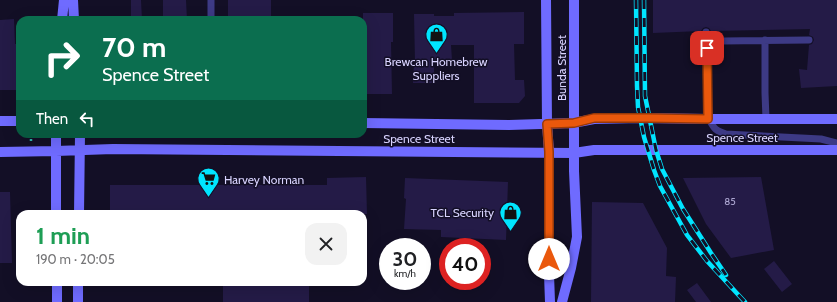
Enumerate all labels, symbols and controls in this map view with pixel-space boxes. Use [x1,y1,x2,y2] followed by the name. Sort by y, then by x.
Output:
[423,21,449,54] shop icon: Brewcan Homebrew Suppliers
[102,30,166,64] text: 70 m
[690,31,724,65] pin
[36,32,88,84] icon: right
[554,35,569,101] street label: Bunda Street
[696,37,718,59] icon: arrive
[385,54,488,83] place label: Brewcan Homebrew Suppliers
[102,64,209,86] text: Spence Street
[76,108,98,130] icon: left
[36,110,68,128] text: Then
[706,130,778,145] street label: Spence Street
[383,131,455,146] street label: Spence Street
[196,166,222,199] supermarket icon: Harvey Norman
[224,172,305,187] place label: Harvey Norman
[724,195,736,208] house number: 85
[497,199,523,232] shop icon: TCL Security
[430,205,494,220] place label: TCL Security
[36,221,90,250] text: 1 min
[305,223,347,265] button: close
[439,238,491,290] speed limit sign: 40
[528,238,570,280] position arrow
[393,247,417,271] text: 30
[36,251,115,267] text: 190 m · 20:05
[394,267,416,280] text: km/h

